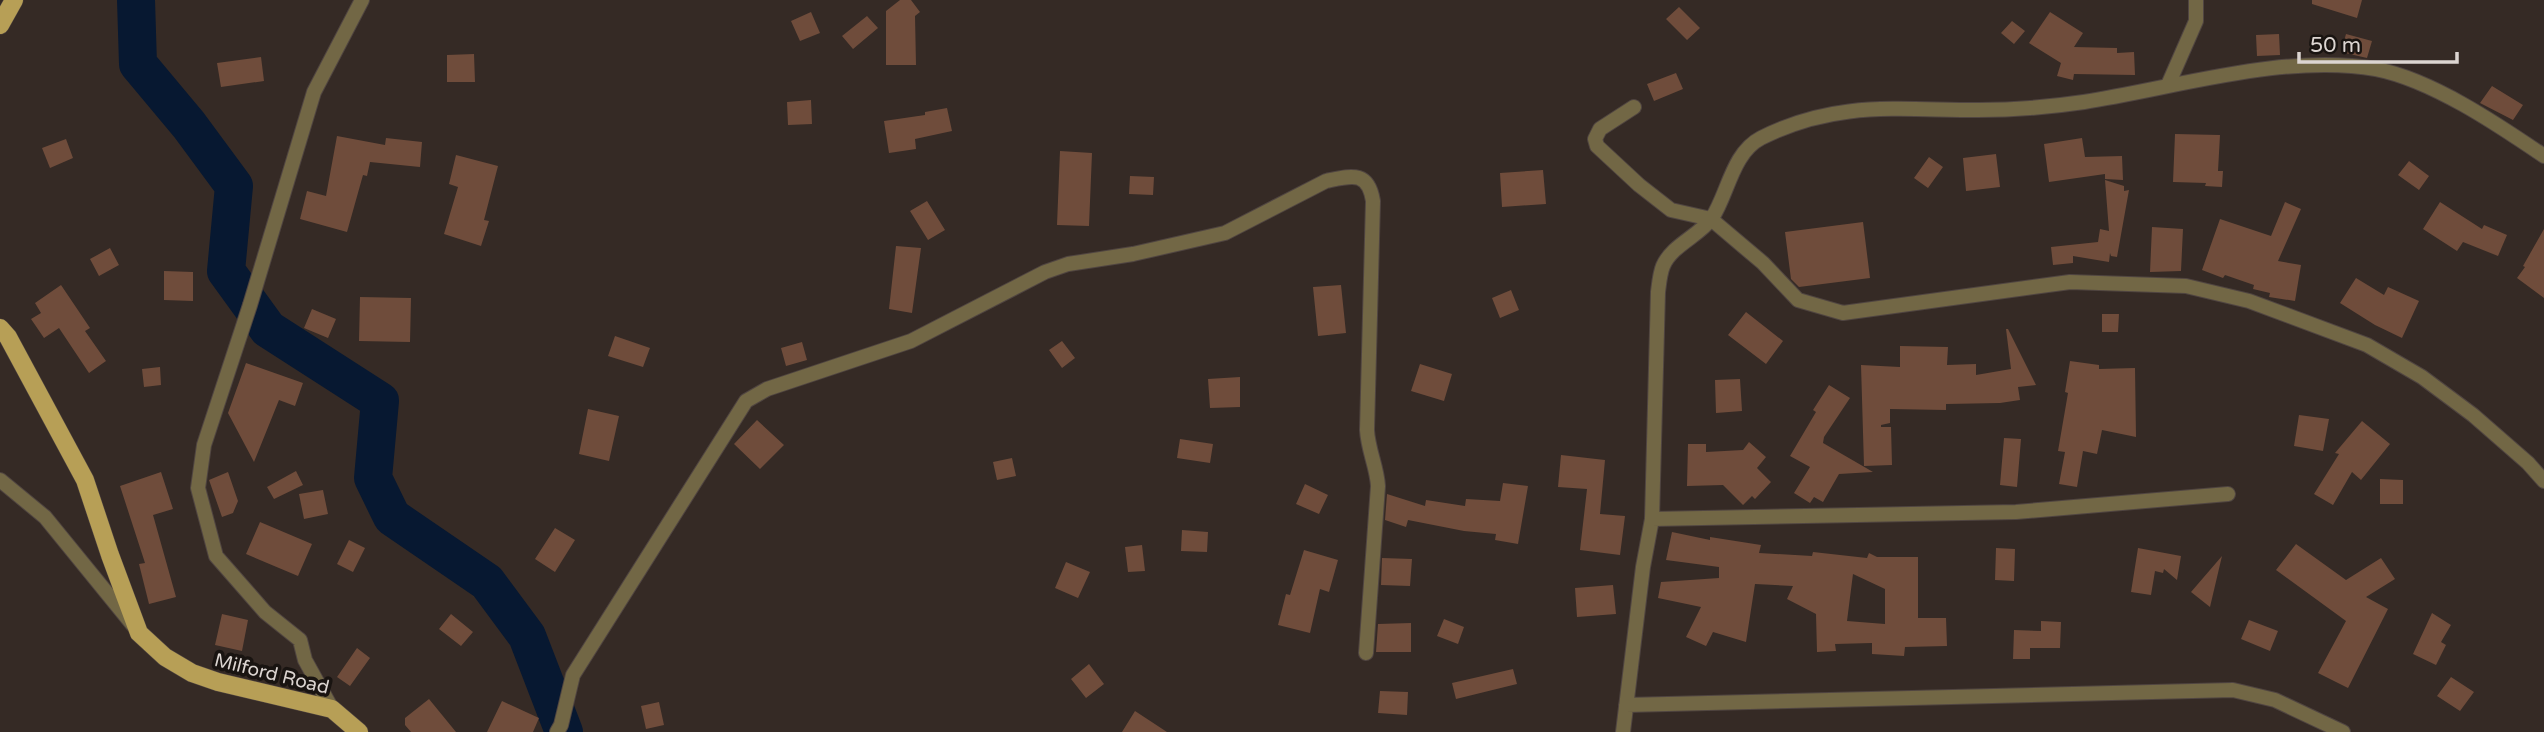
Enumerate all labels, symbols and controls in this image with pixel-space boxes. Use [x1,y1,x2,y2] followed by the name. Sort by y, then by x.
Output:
[2299,21,2456,65] scale bar
[2310,33,2361,58] text: 50 m
[212,649,331,699] street label: Milford Road

